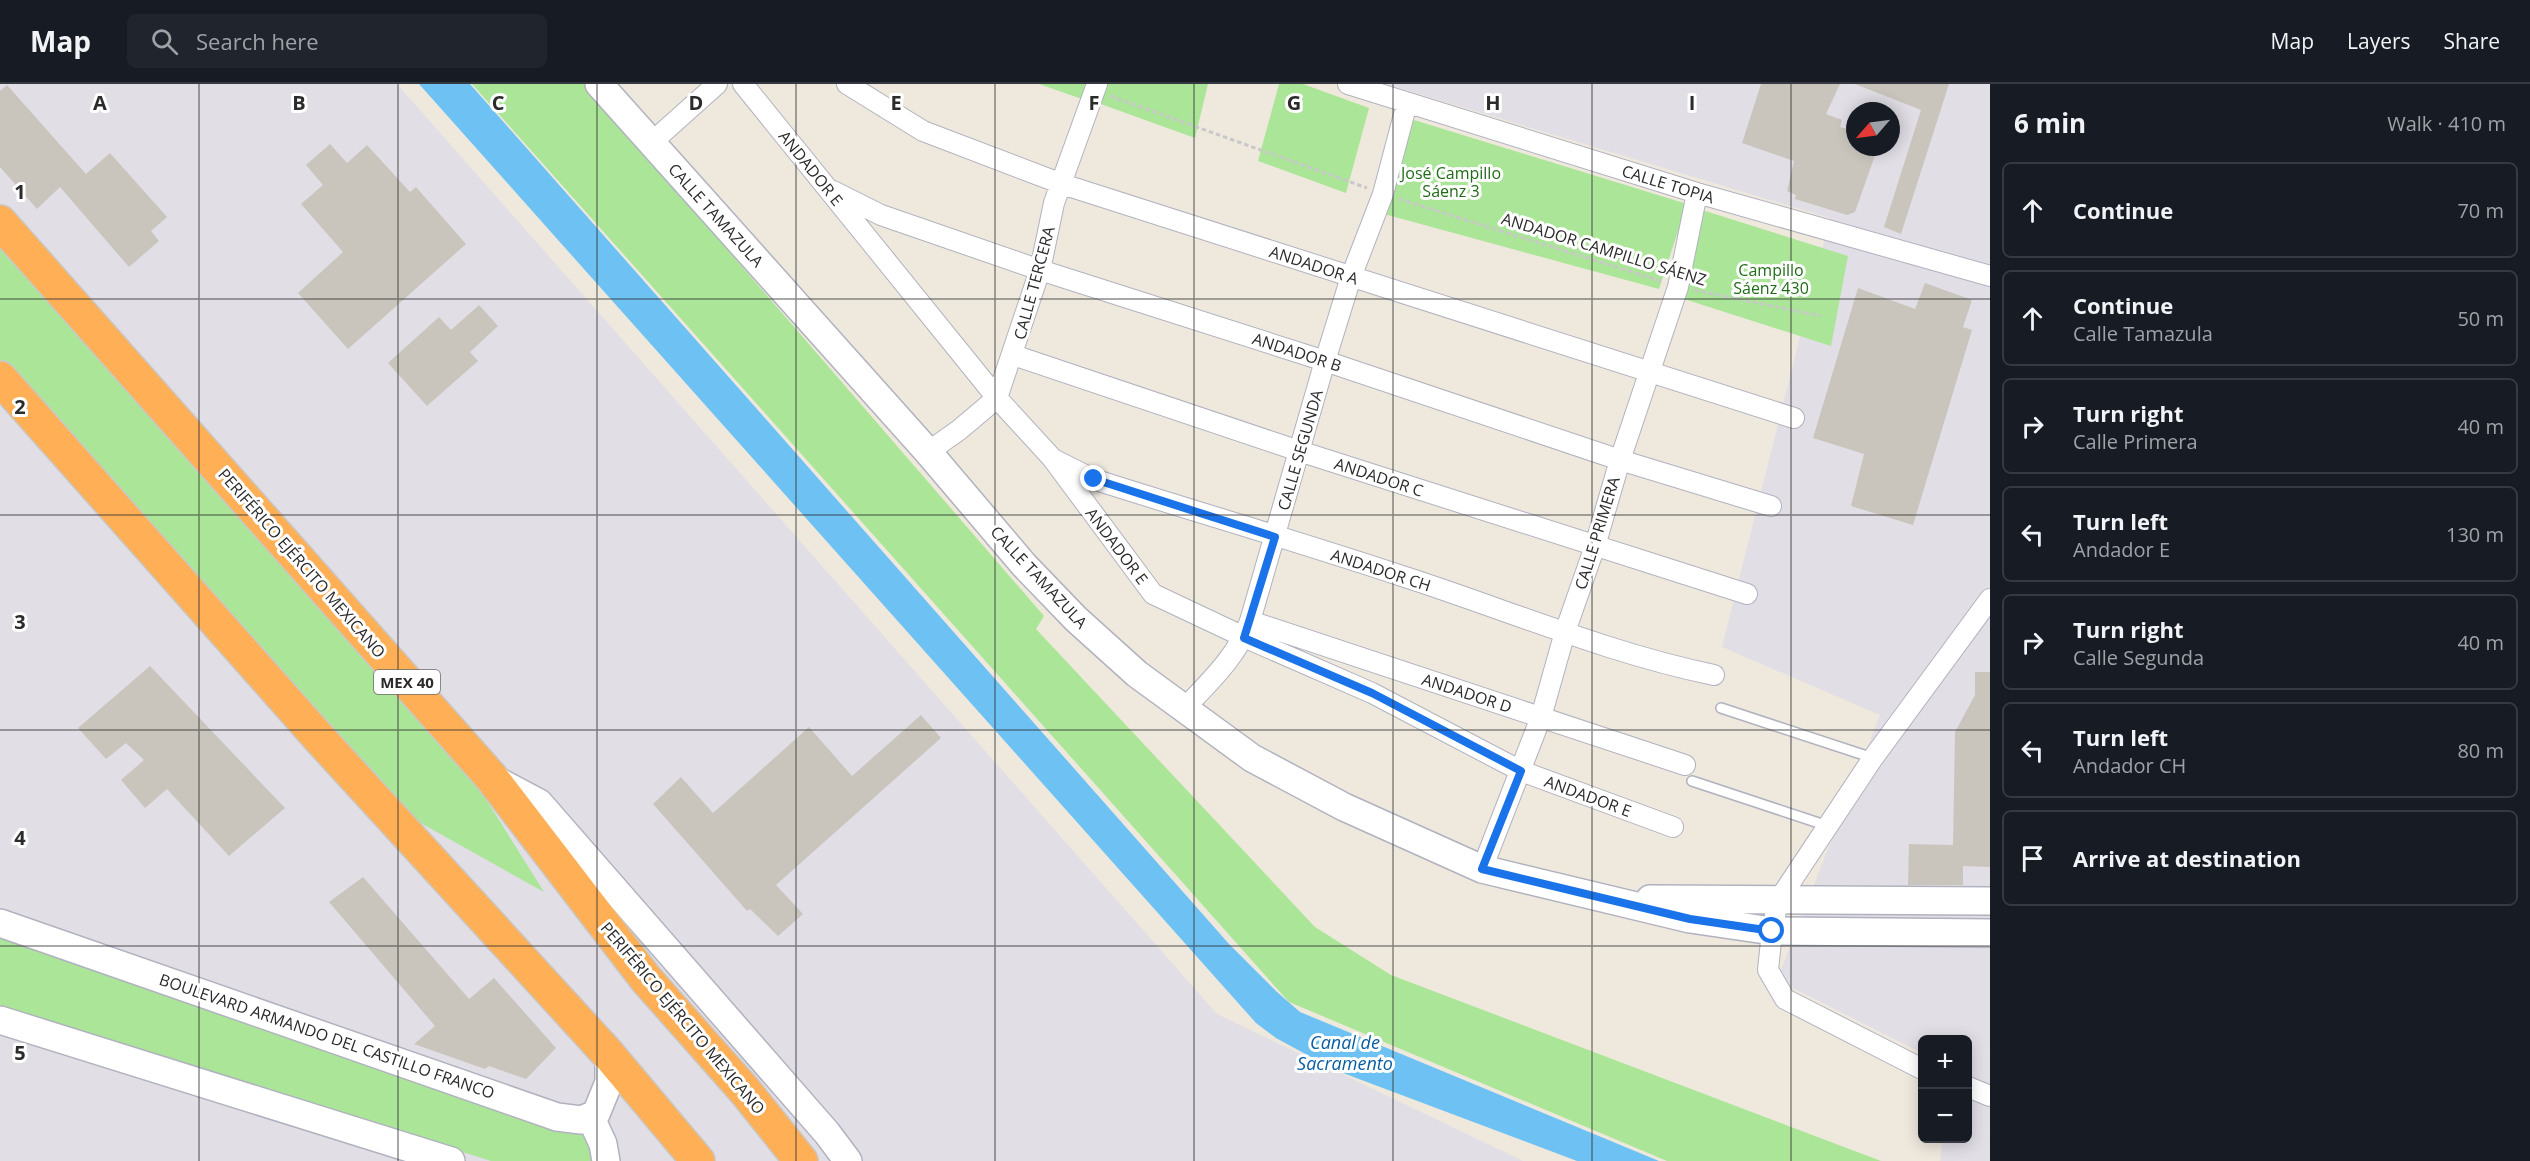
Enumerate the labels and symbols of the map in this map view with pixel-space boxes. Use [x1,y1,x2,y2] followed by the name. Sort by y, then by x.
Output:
[93,89,107,116] text: A
[292,89,306,116] text: B
[492,89,505,116] text: C
[689,89,703,116] text: D
[890,89,902,116] text: E
[1089,89,1099,116] text: F
[1287,89,1301,116] text: G
[1485,89,1501,116] text: H
[1689,89,1695,116] text: I
[1846,102,1900,156] north arrow
[774,126,848,210] street label: ANDADOR E
[663,158,769,272] street label: CALLE TAMAZULA
[1619,160,1718,209] street label: CALLE TOPIA
[1399,162,1501,202] park label: José Campillo Sáenz 3
[14,178,26,205] text: 1
[1499,207,1709,291] street label: ANDADOR CAMPILLO SÁENZ
[1008,223,1060,342] street label: CALLE TERCERA
[1267,240,1362,290] street label: ANDADOR A
[1733,259,1809,299] park label: Campillo Sáenz 430
[1250,327,1344,377] street label: ANDADOR B
[1272,386,1328,513] street label: CALLE SEGUNDA
[14,393,26,420] text: 2
[1332,452,1426,502] street label: ANDADOR C
[213,463,391,663] street label: PERIFÉRICO EJÉRCITO MEXICANO
[1080,465,1106,491] route end
[1569,473,1625,592] street label: CALLE PRIMERA
[1081,503,1153,589] street label: ANDADOR E
[986,521,1093,634] street label: CALLE TAMAZULA
[1328,543,1434,597] street label: ANDADOR CH
[14,608,26,635] text: 3
[1419,668,1515,718] street label: ANDADOR D
[374,670,440,694] road number: MEX 40
[1542,770,1634,822] street label: ANDADOR E
[14,824,26,851] text: 4
[596,917,770,1119] street label: PERIFÉRICO EJÉRCITO MEXICANO
[1758,917,1784,943] route start
[156,968,498,1104] street label: BOULEVARD ARMANDO DEL CASTILLO FRANCO
[1297,1030,1393,1075] water label: Canal de Sacramento
[14,1039,26,1066] text: 5

